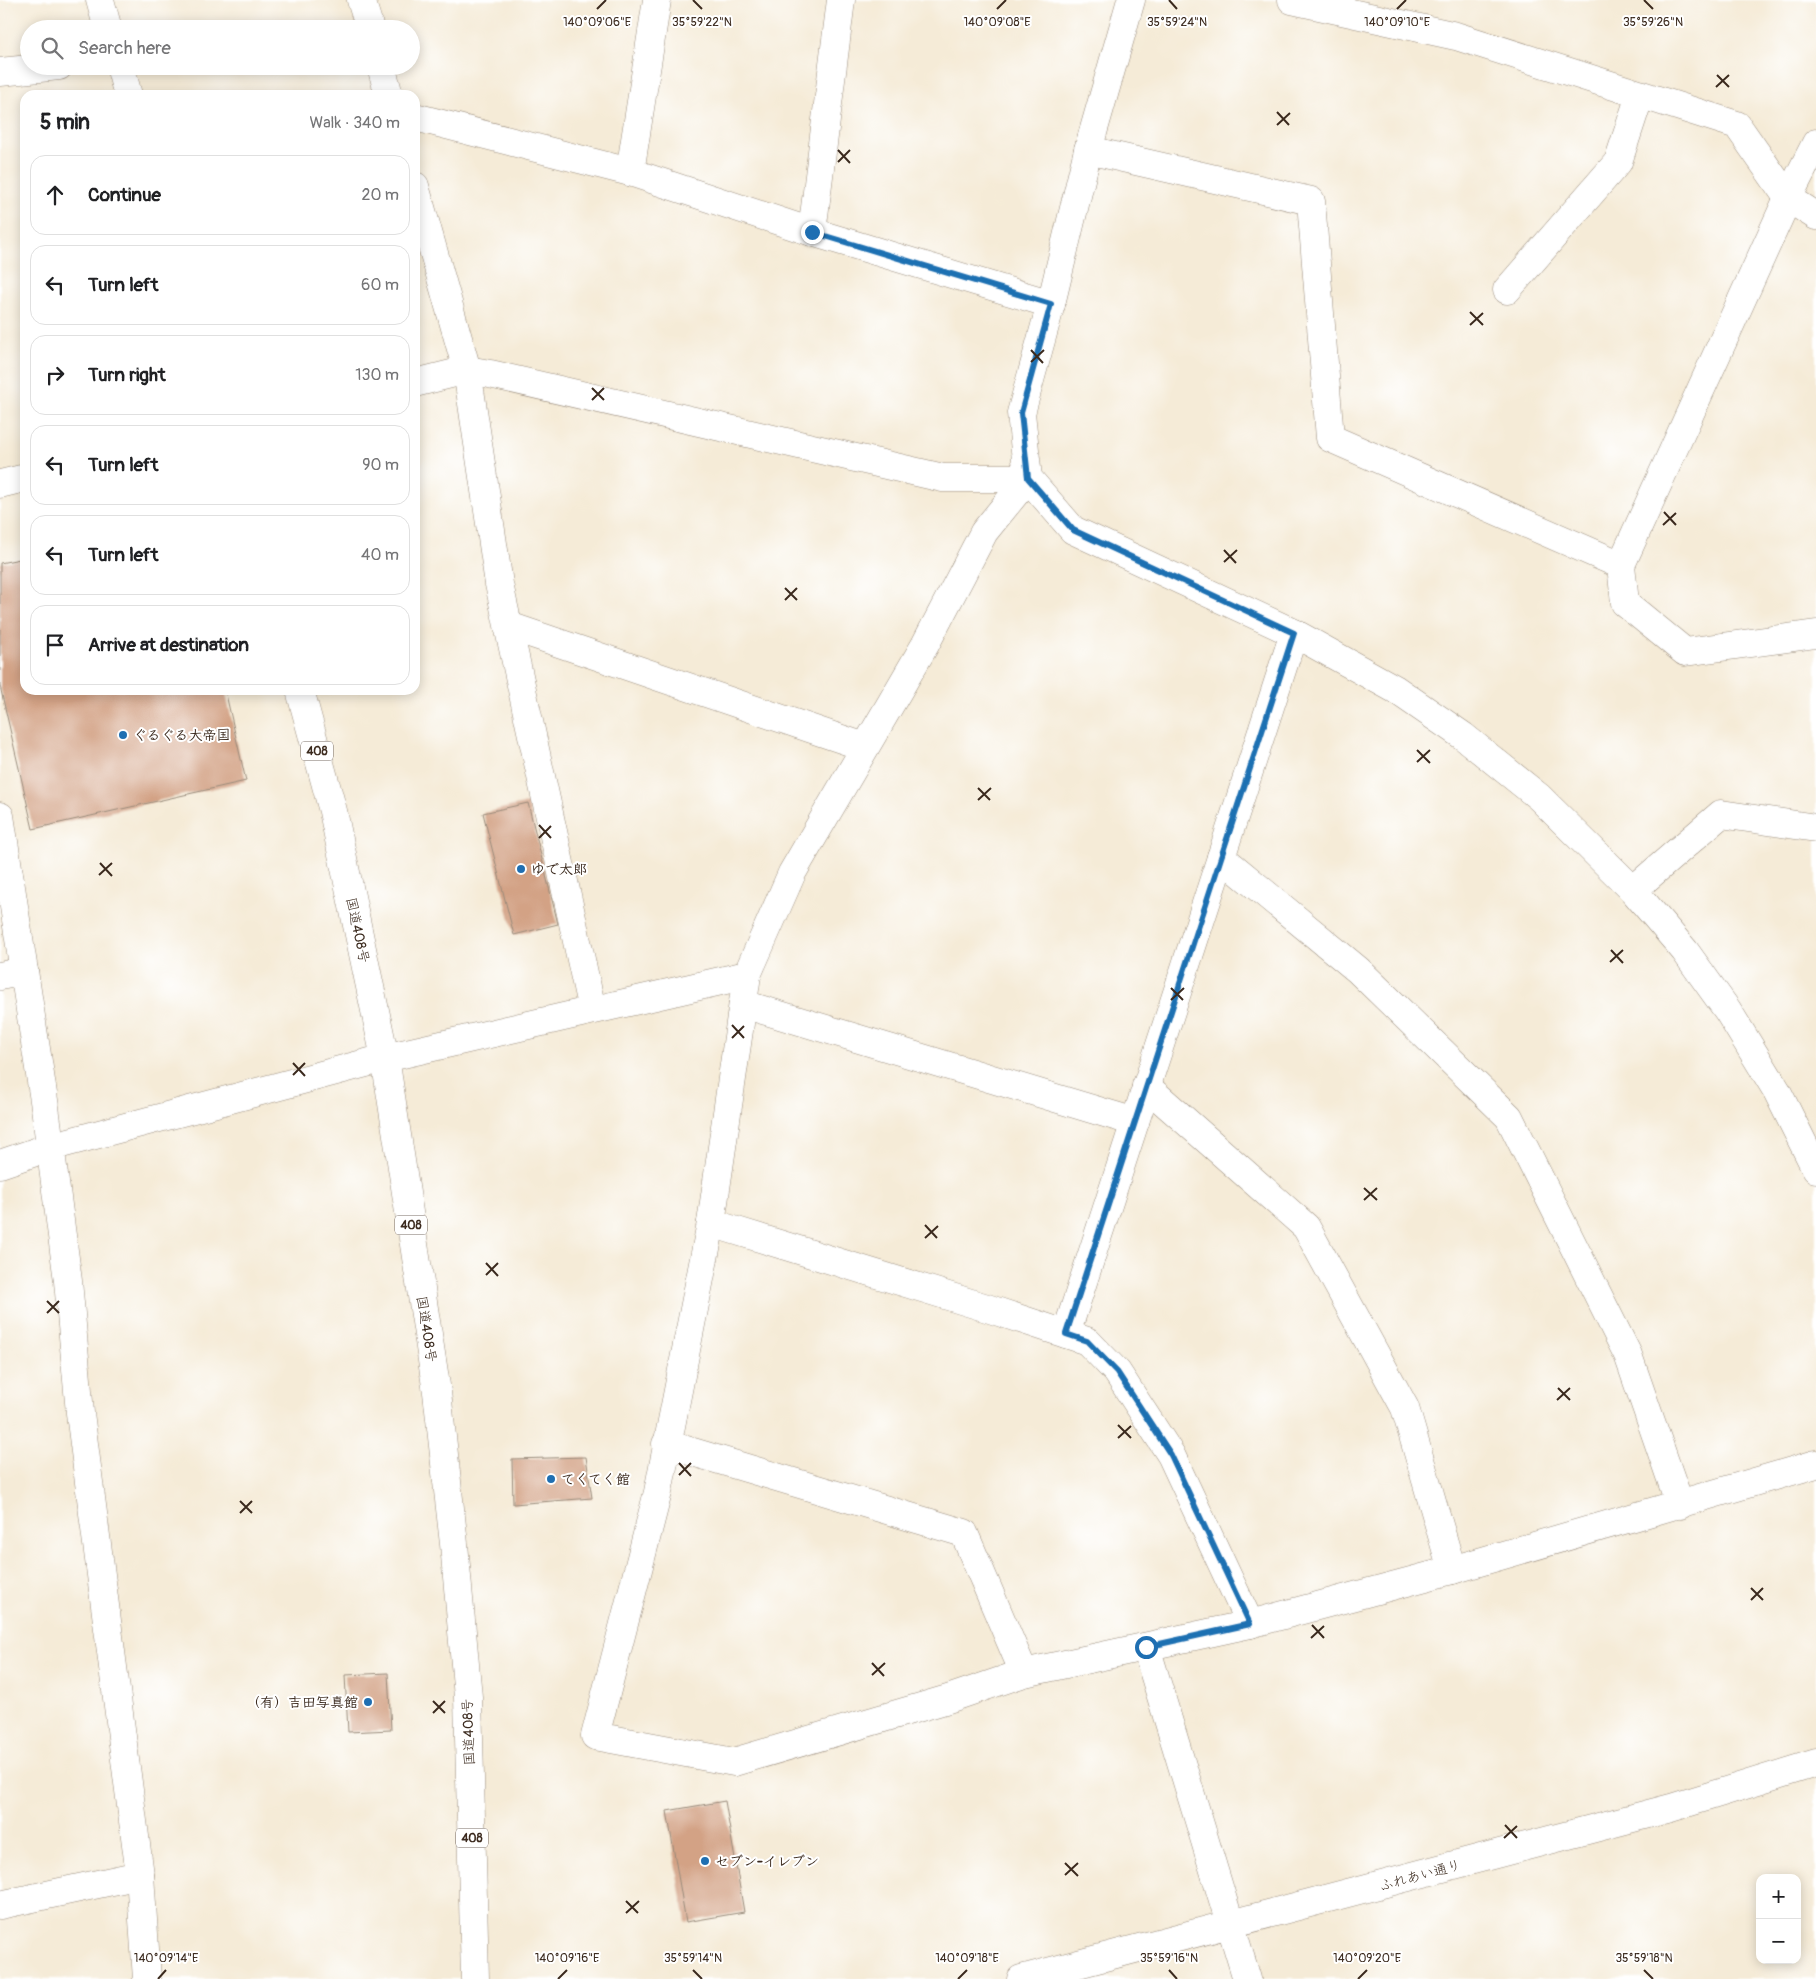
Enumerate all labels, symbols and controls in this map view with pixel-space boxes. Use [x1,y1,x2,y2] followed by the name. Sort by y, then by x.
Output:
[563,15,631,30] text: 140°09'06"E
[672,15,732,30] text: 35°59'22"N
[963,15,1031,30] text: 140°09'08"E
[1147,15,1207,30] text: 35°59'24"N
[1364,15,1430,30] text: 140°09'10"E
[1623,15,1683,30] text: 35°59'26"N
[20,20,420,75] search box
[38,34,66,62] icon: search
[78,36,171,60] text: Search here
[40,109,90,136] text: 5 min
[309,113,400,133] text: Walk · 340 m
[41,181,69,209] icon: ahead
[88,183,161,207] text: Continue
[361,185,399,205] text: 20 m
[801,221,824,244] route end
[41,271,69,299] icon: left
[88,273,158,297] text: Turn left
[361,275,399,295] text: 60 m
[41,361,69,389] icon: right
[88,363,166,387] text: Turn right
[355,365,399,385] text: 130 m
[41,451,69,479] icon: left
[88,453,158,477] text: Turn left
[362,455,399,475] text: 90 m
[41,541,69,569] icon: left
[88,543,158,567] text: Turn left
[361,545,399,565] text: 40 m
[41,631,69,659] icon: arrive
[88,633,249,657] text: Arrive at destination
[133,727,230,744] place label: ぐるぐる大帝国
[117,729,129,741] marker: ぐるぐる大帝国
[301,741,333,760] road number: 408
[531,861,587,878] place label: ゆで太郎
[515,863,527,875] marker: ゆで太郎
[342,896,373,965] street label: 国道408号
[395,1216,427,1234] road number: 408
[413,1295,440,1363] street label: 国道408号
[561,1471,630,1488] place label: てくてく館
[545,1473,557,1485] marker: てくてく館
[1135,1636,1158,1659] route start
[246,1694,358,1711] place label: （有）吉田写真館
[362,1696,374,1708] marker: （有）吉田写真館
[459,1698,478,1766] street label: 国道408号
[456,1829,488,1848] road number: 408
[715,1853,819,1870] place label: セブン-イレブン
[699,1855,711,1867] marker: セブン-イレブン
[1377,1856,1463,1895] street label: ふれあい通り
[1756,1874,1801,1964] map controls
[1756,1874,1801,1919] button: +
[1756,1919,1801,1964] button: −
[134,1951,198,1966] text: 140°09'14"E
[535,1951,599,1966] text: 140°09'16"E
[664,1951,722,1966] text: 35°59'14"N
[935,1951,999,1966] text: 140°09'18"E
[1140,1951,1198,1966] text: 35°59'16"N
[1333,1951,1401,1966] text: 140°09'20"E
[1615,1951,1673,1966] text: 35°59'18"N

